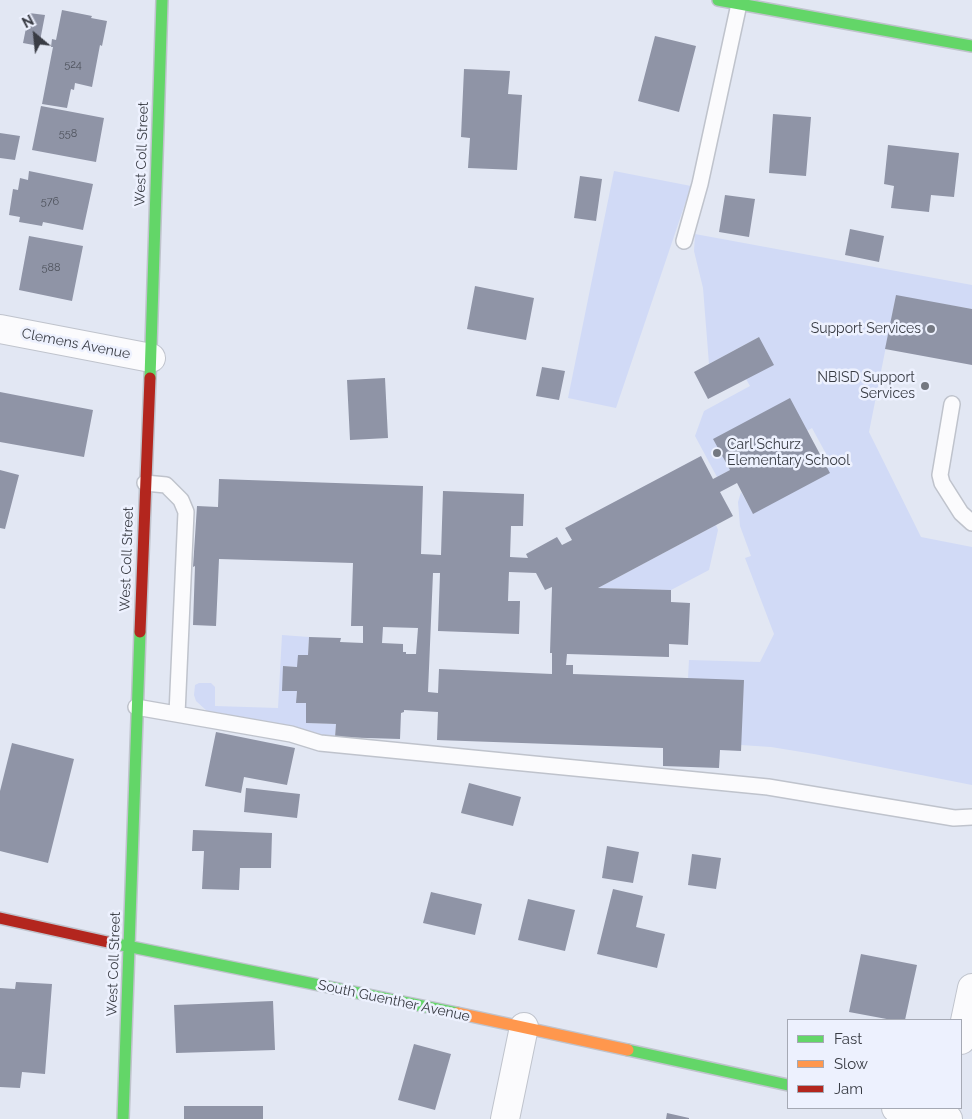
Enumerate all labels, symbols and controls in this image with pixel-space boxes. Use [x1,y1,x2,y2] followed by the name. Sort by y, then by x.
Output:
[10,10,60,60] north arrow
[19,12,36,31] text: N
[64,58,82,72] house number: 524
[132,101,152,207] street label: West Coll Street
[59,127,77,141] house number: 558
[41,195,59,209] house number: 576
[41,261,61,275] house number: 588
[811,321,921,337] place label: Support Services
[925,323,937,335] marker: Support Services
[20,325,132,363] street label: Clemens Avenue
[817,370,915,402] place label: NBISD Support Services
[919,380,931,392] marker: NBISD Support Services
[727,437,850,470] place label: Carl Schurz Elementary School
[711,447,723,459] marker: Carl Schurz Elementary School
[117,506,137,612] street label: West Coll Street
[104,911,124,1017] street label: West Coll Street
[316,977,472,1025] street label: South Guenther Avenue
[787,1019,962,1109] legend
[834,1030,862,1048] text: Fast
[834,1055,868,1073] text: Slow
[834,1080,863,1098] text: Jam

